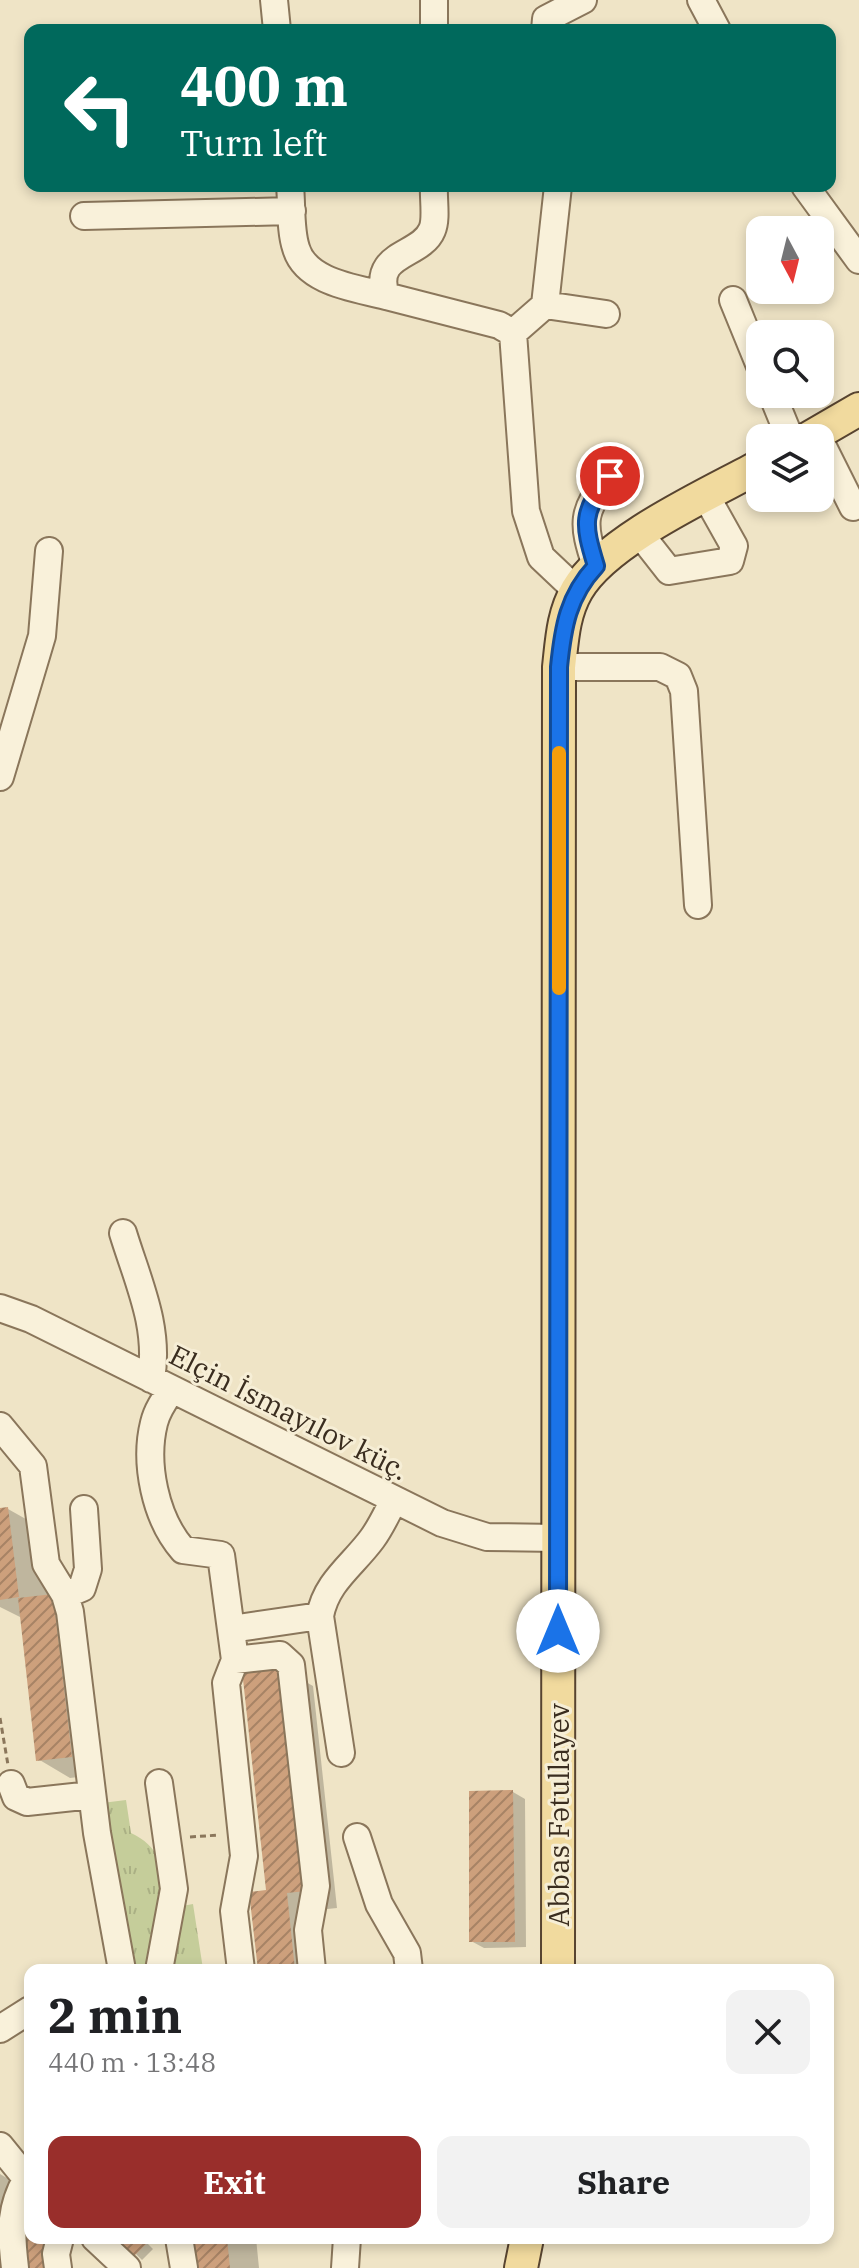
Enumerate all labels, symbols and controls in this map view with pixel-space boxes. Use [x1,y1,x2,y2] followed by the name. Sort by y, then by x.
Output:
[180,49,348,121] text: 400 m
[48,56,152,160] icon: left
[180,119,327,166] text: Turn left
[746,216,834,304] north arrow
[746,216,834,512] map controls
[746,320,834,408] button: search
[746,424,834,512] button: layers
[576,442,644,510] pin
[588,454,632,498] icon: arrive
[163,1336,415,1488] street label: Elçin İsmayılov küç.
[516,1589,600,1673] position arrow
[540,1703,577,1927] street label: Abbas Fətullayev
[48,1984,182,2046] text: 2 min
[726,1990,810,2074] button: close
[48,2045,216,2079] text: 440 m · 13:48
[48,2136,421,2228] button: Exit
[437,2136,810,2228] button: Share

